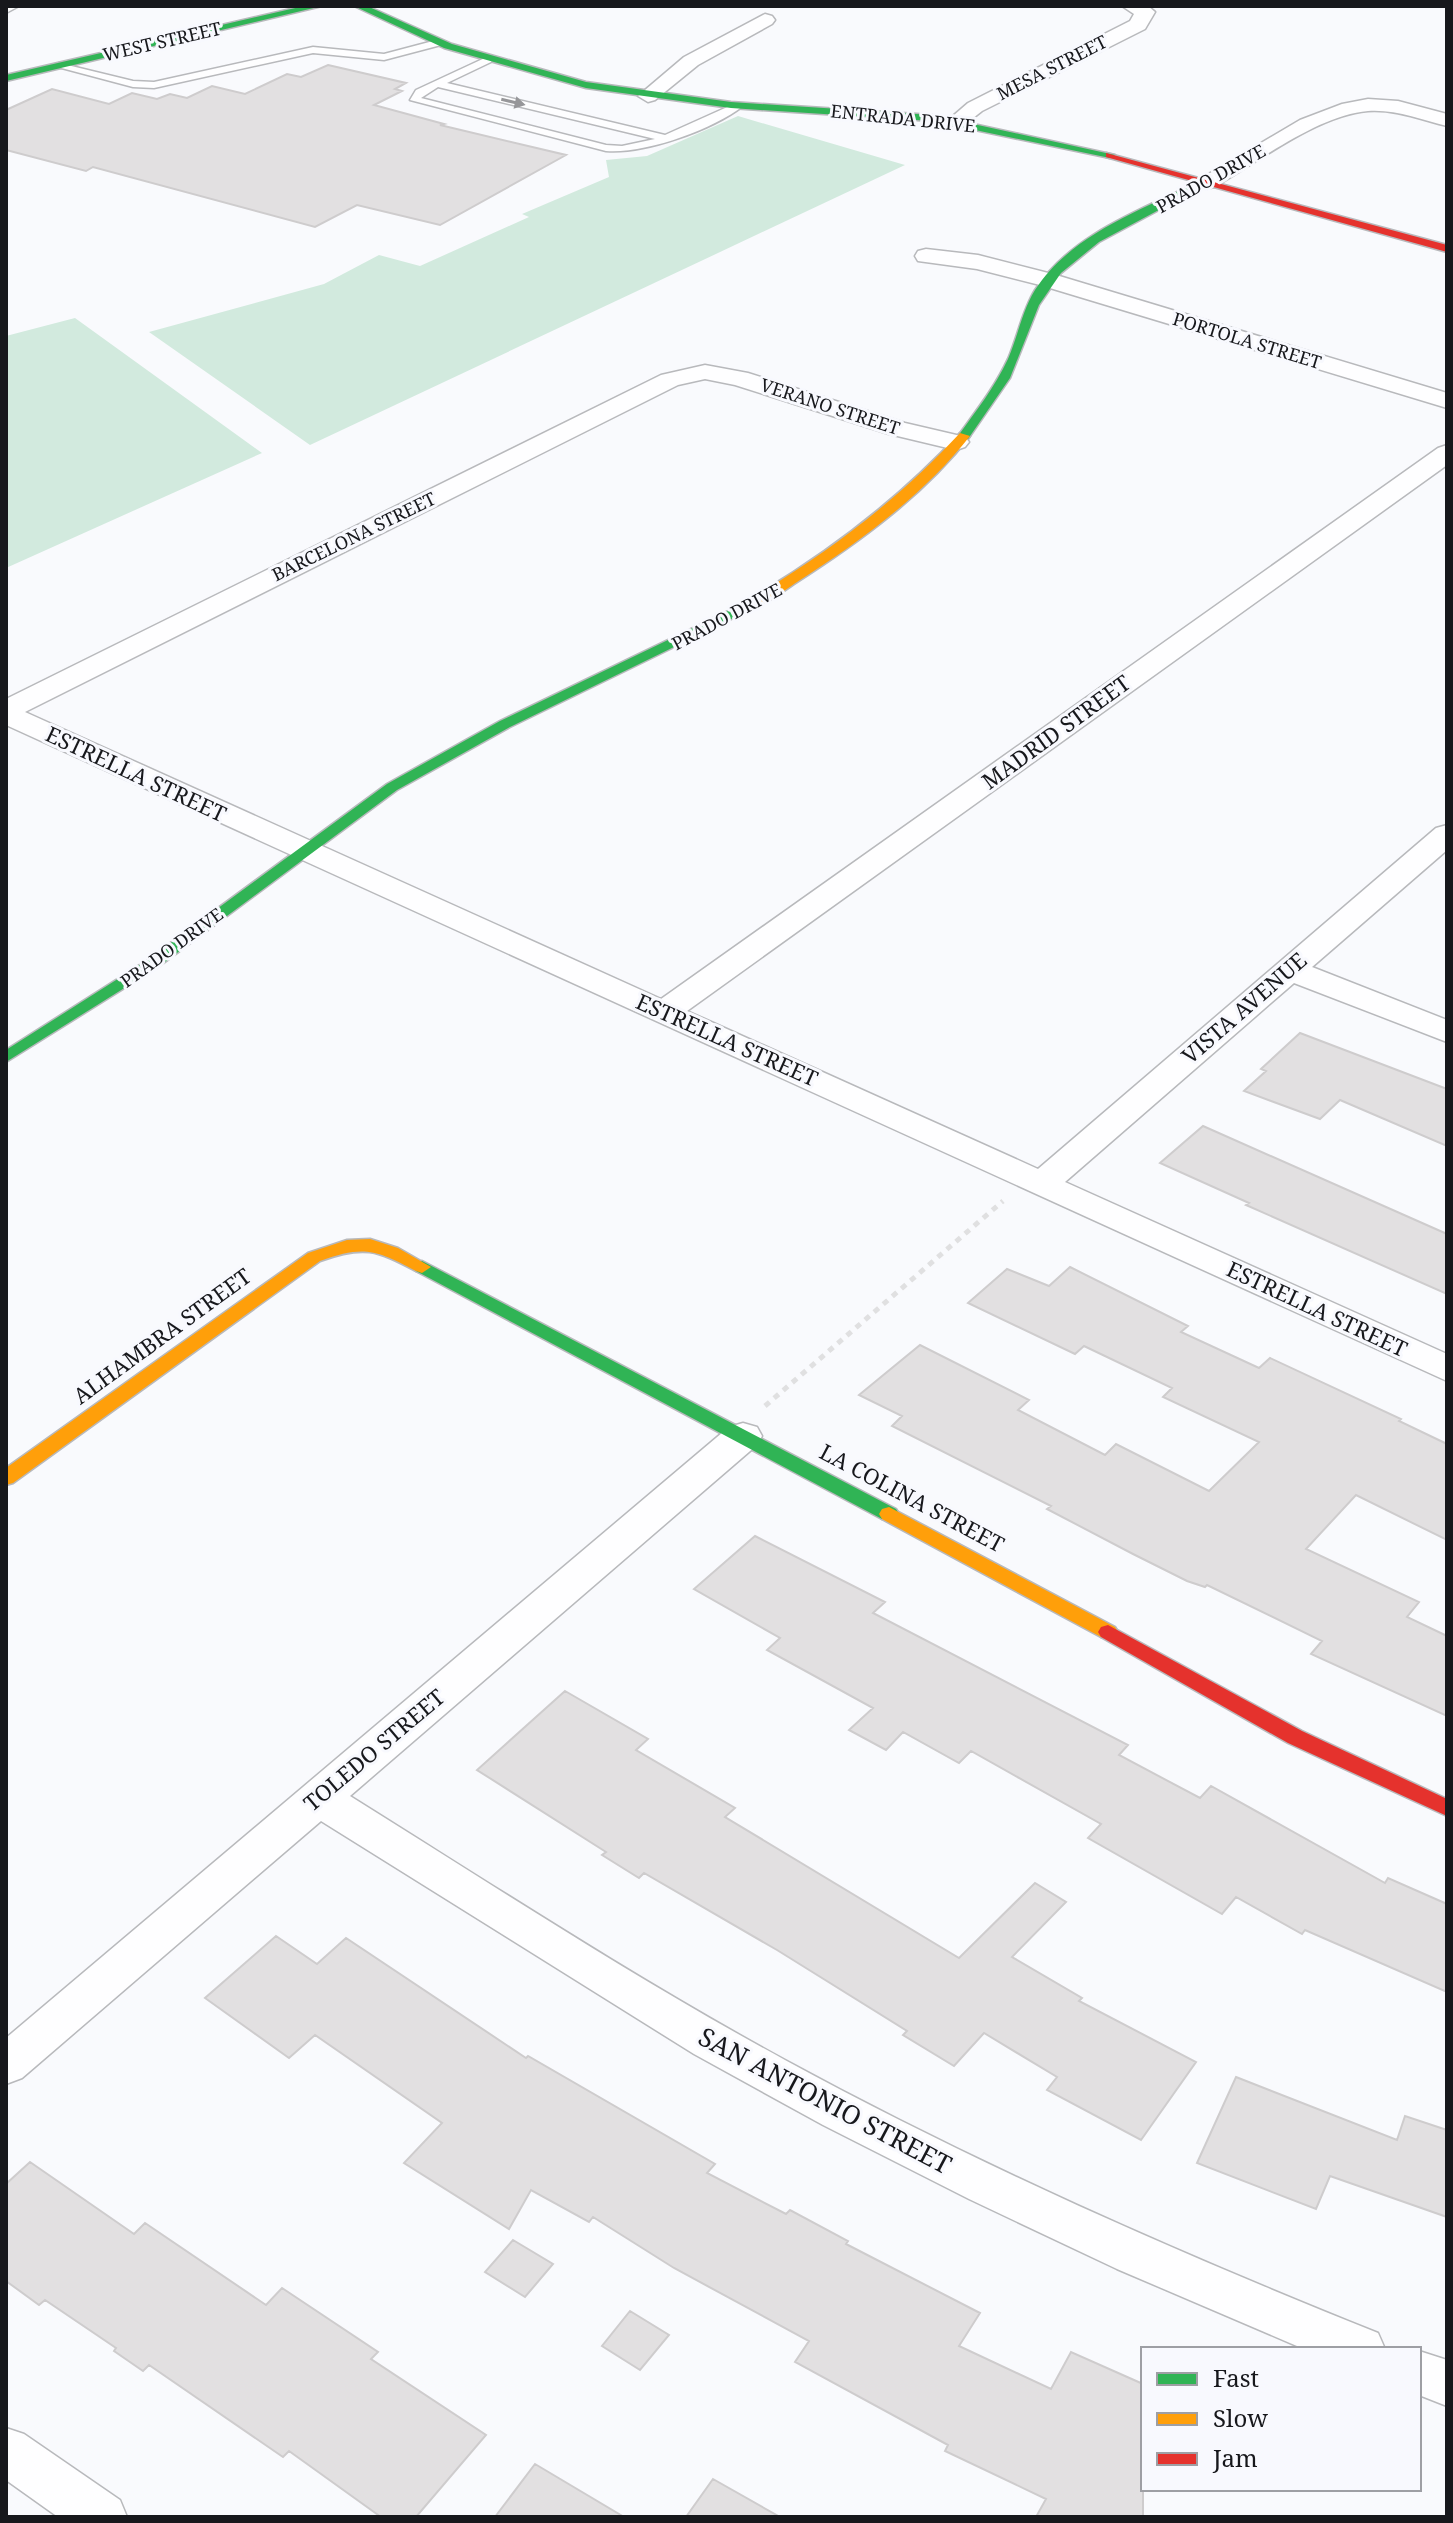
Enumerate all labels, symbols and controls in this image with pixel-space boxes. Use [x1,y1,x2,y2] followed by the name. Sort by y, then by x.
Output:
[100,16,223,66] street label: WEST STREET
[992,29,1111,105] street label: MESA STREET
[501,97,526,109] one-way arrow
[830,98,977,138] street label: ENTRADA DRIVE
[1152,138,1269,218] street label: PRADO DRIVE
[1170,306,1324,374] street label: PORTOLA STREET
[757,372,903,440] street label: VERANO STREET
[268,486,439,586] street label: BARCELONA STREET
[667,577,786,655] street label: PRADO DRIVE
[975,667,1136,795] street label: MADRID STREET
[41,718,232,828] street label: ESTRELLA STREET
[115,902,228,993] street label: PRADO DRIVE
[1174,945,1312,1070] street label: VISTA AVENUE
[632,986,823,1093] street label: ESTRELLA STREET
[1222,1253,1413,1363] street label: ESTRELLA STREET
[66,1260,257,1410] street label: ALHAMBRA STREET
[815,1436,1010,1559] street label: LA COLINA STREET
[297,1681,450,1817] street label: TOLEDO STREET
[693,2018,958,2182] street label: SAN ANTONIO STREET
[1141,2347,1421,2491] legend
[1213,2361,1259,2394] text: Fast
[1213,2401,1268,2434] text: Slow
[1212,2441,1258,2474] text: Jam

